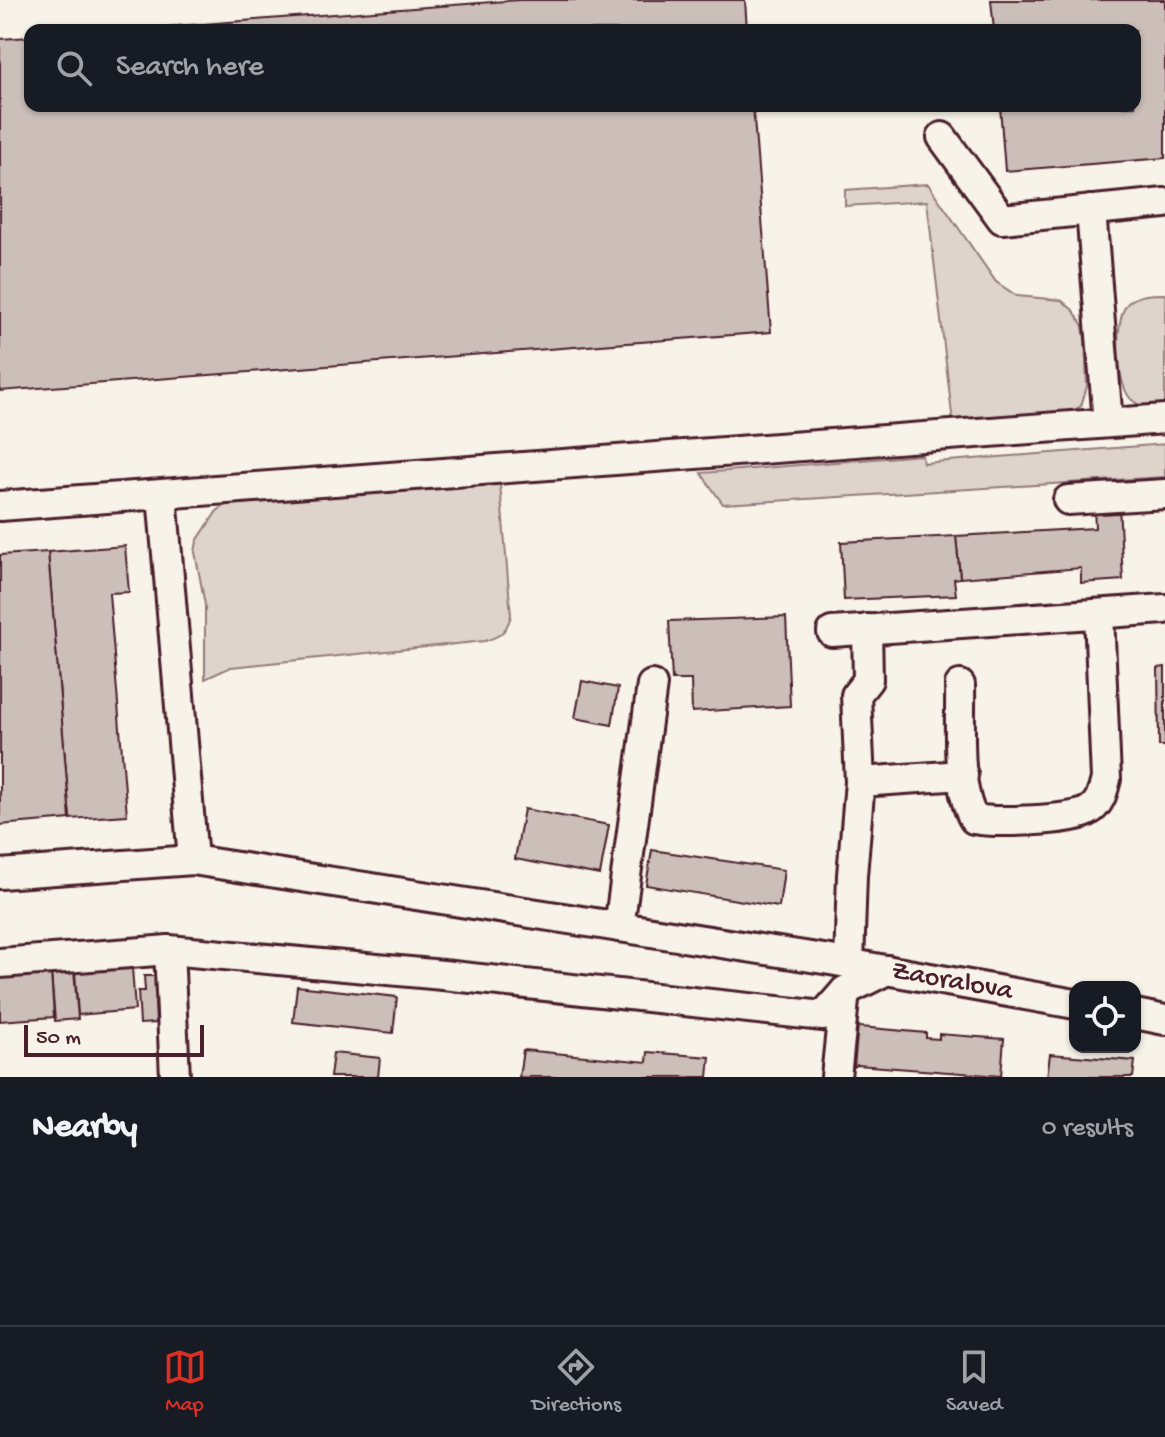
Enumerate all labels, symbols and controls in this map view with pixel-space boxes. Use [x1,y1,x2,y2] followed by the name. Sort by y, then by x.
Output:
[24,24,1141,112] search box
[52,46,96,90] icon: search
[116,51,264,86] text: Search here
[889,955,1016,1009] street label: Zaoralova
[1069,981,1141,1053] map controls
[1069,981,1141,1053] button: locate
[24,1021,204,1057] scale bar
[36,1026,81,1052] text: 50 m
[32,1109,137,1149] text: Nearby
[1042,1114,1133,1145] text: 0 results
[163,1345,207,1419] tab: Map
[532,1345,621,1419] tab: Directions
[946,1345,1002,1419] tab: Saved

